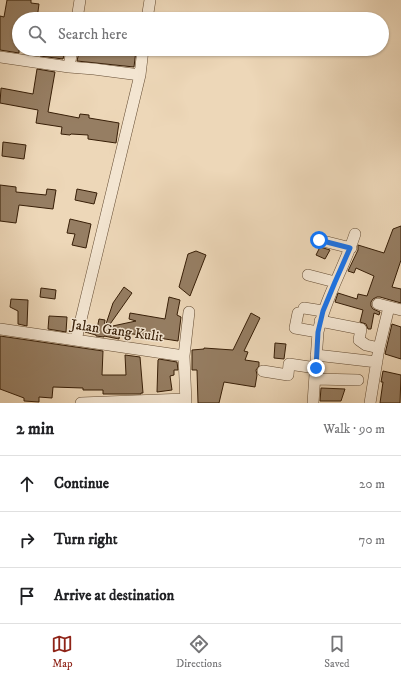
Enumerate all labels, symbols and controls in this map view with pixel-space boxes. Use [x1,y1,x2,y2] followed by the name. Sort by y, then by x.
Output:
[12,12,389,56] search box
[26,23,48,45] icon: search
[58,25,127,44] text: Search here
[310,231,328,249] route start
[68,315,165,346] street label: Jalan Gang Kulit
[307,359,325,377] route end
[16,418,54,440] text: 2 min
[323,421,385,437] text: Walk · 90 m
[16,473,38,495] icon: ahead
[54,474,109,493] text: Continue
[359,476,385,492] text: 20 m
[16,529,38,551] icon: right
[54,530,117,549] text: Turn right
[359,532,385,548] text: 70 m
[16,585,38,607] icon: arrive
[54,586,174,605] text: Arrive at destination
[51,633,73,671] tab: Map
[176,633,222,671] tab: Directions
[324,633,350,671] tab: Saved

